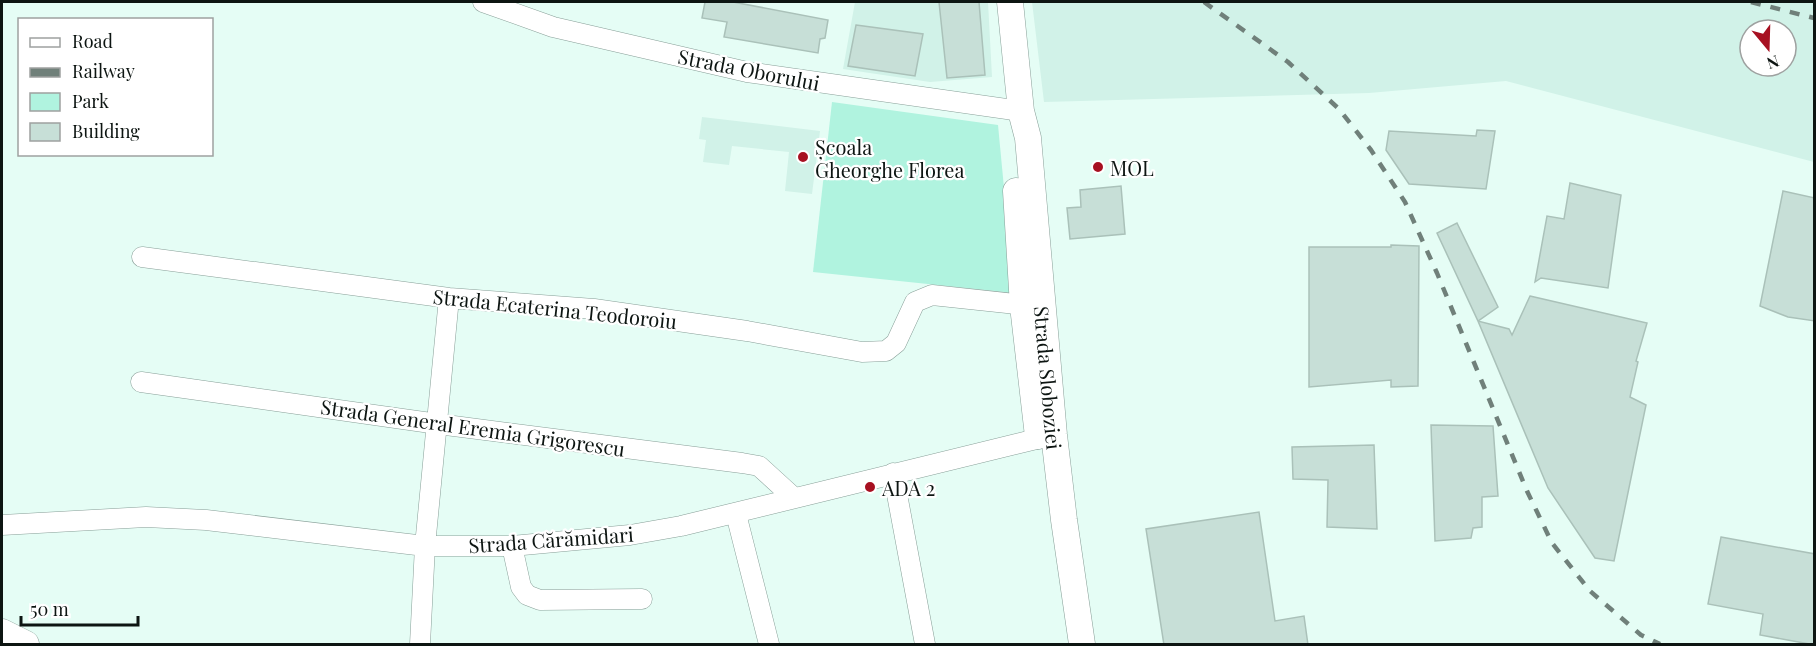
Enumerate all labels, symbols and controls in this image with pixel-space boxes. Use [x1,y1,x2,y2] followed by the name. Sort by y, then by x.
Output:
[18,18,213,156] legend
[1738,18,1798,78] north arrow
[72,29,113,53] text: Road
[676,42,822,96] street label: Strada Oborului
[1764,51,1782,75] text: N
[72,59,135,83] text: Railway
[72,89,109,113] text: Park
[72,119,140,143] text: Building
[815,133,964,183] place label: Școala Gheorghe Florea
[796,150,810,164] marker: Școala Gheorghe Florea
[1110,154,1154,181] place label: MOL
[1091,160,1105,174] marker: MOL
[432,282,679,334] street label: Strada Ecaterina Teodoroiu
[1029,305,1069,451] street label: Strada Sloboziei
[319,392,627,462] street label: Strada General Eremia Grigorescu
[881,474,935,501] place label: ADA 2
[863,480,877,494] marker: ADA 2
[467,520,635,558] street label: Strada Cărămidari
[21,589,138,627] scale bar
[30,597,69,621] text: 50 m

